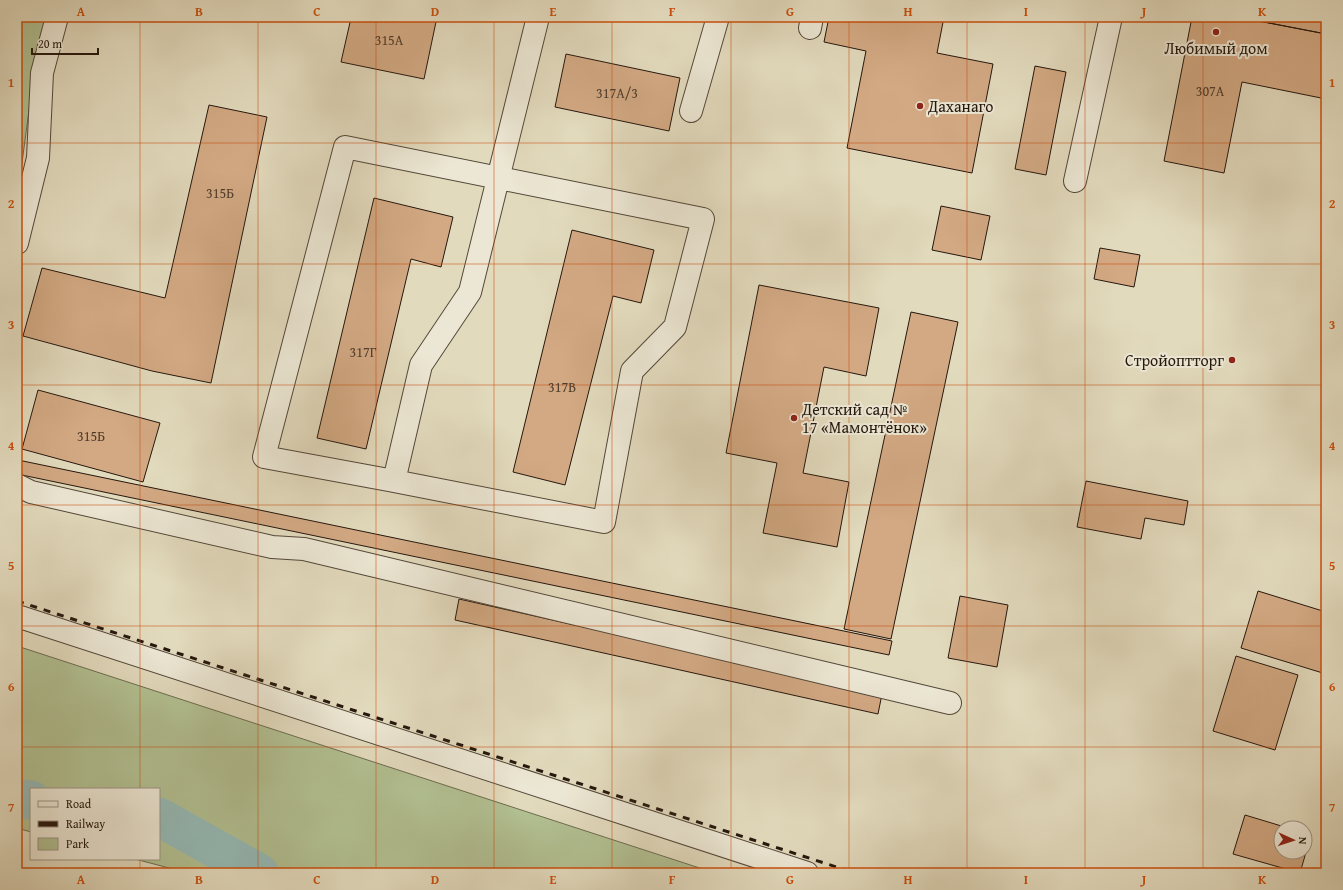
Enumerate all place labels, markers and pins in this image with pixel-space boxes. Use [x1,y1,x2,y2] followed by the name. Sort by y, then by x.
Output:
[1211,27,1221,37] marker: Любимый дом
[1164,36,1268,60] place label: Любимый дом
[927,94,993,118] place label: Даханаго
[915,101,925,111] marker: Даханаго
[1125,348,1224,372] place label: Стройоптторг
[1227,355,1237,365] marker: Стройоптторг
[801,397,927,439] place label: Детский сад № 17 «Мамонтёнок»
[789,413,799,423] marker: Детский сад № 17 «Мамонтёнок»

